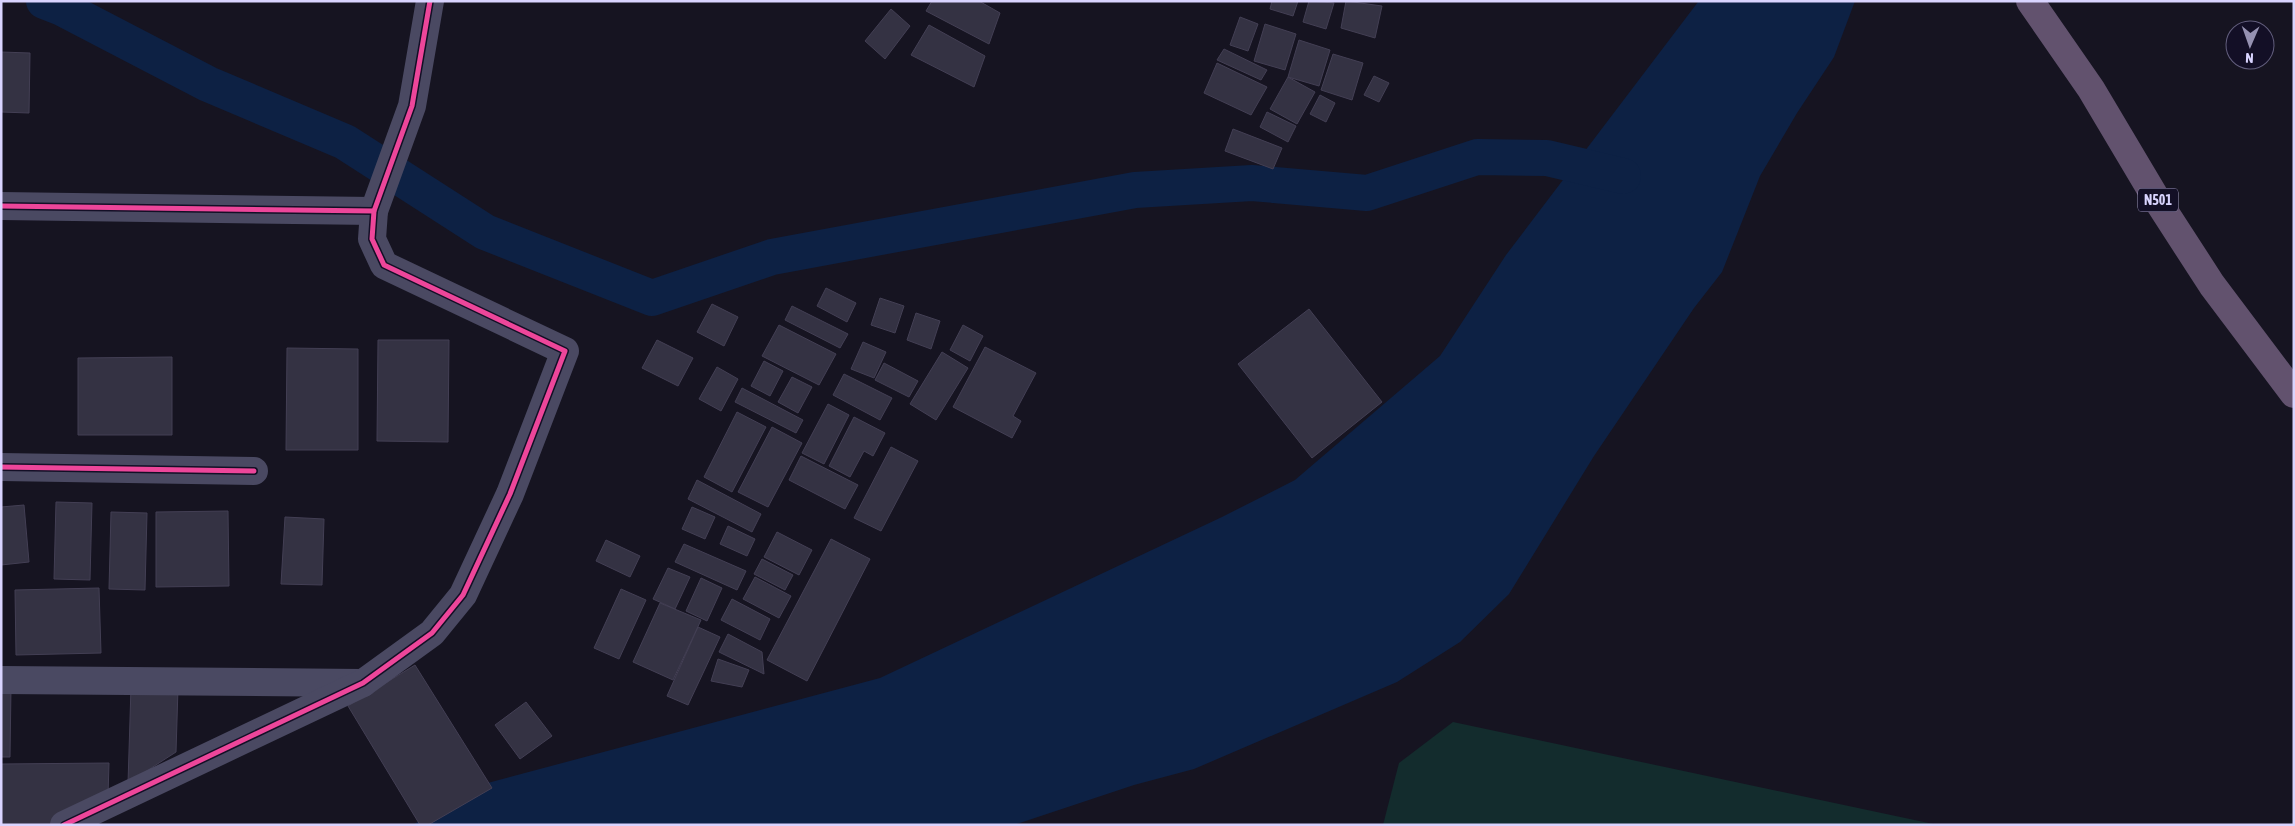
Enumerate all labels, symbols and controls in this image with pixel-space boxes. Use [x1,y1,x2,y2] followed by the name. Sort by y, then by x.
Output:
[2225,20,2275,70] north arrow
[2245,50,2254,66] text: N
[2138,188,2178,212] road number: N501

